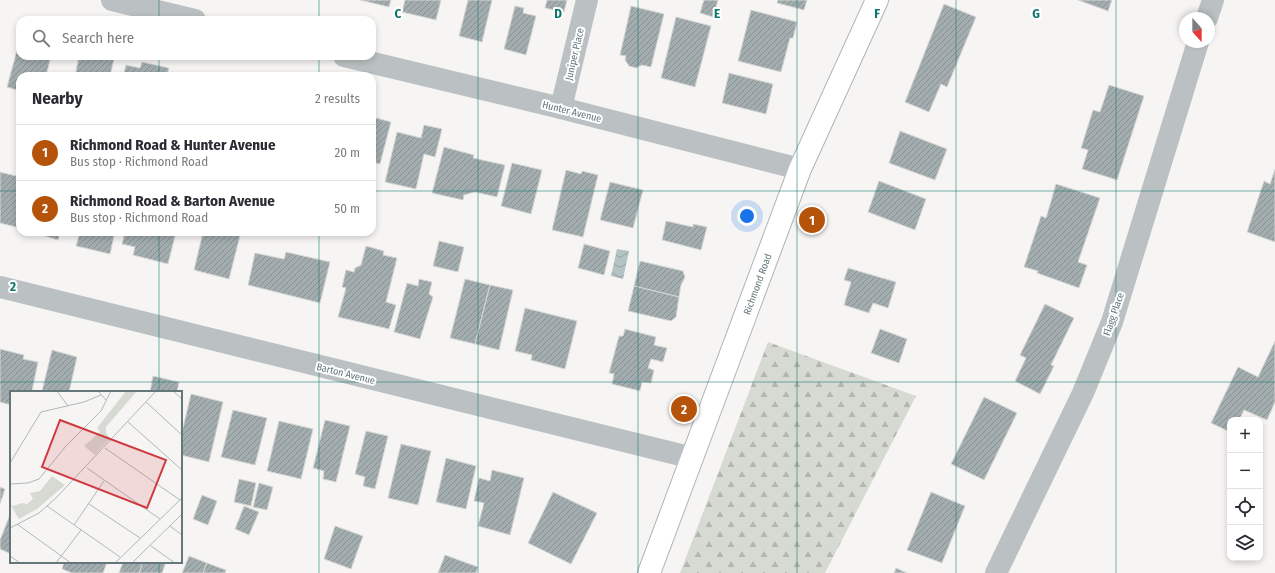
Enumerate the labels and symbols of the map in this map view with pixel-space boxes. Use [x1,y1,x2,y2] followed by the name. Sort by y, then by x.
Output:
[395,6,402,21] text: C
[554,6,562,21] text: D
[714,6,720,21] text: E
[874,6,880,21] text: F
[1032,6,1040,21] text: G
[1179,12,1215,48] north arrow
[563,27,587,82] street label: Juniper Place
[541,99,603,125] street label: Hunter Avenue
[799,205,825,235] pin: 1
[737,206,757,226] your location
[741,252,775,317] street label: Richmond Road
[9,279,16,294] text: 2
[1101,291,1127,338] street label: Flagg Place
[315,361,376,387] street label: Barton Avenue
[10,391,182,563] inset map
[671,394,697,424] pin: 2

